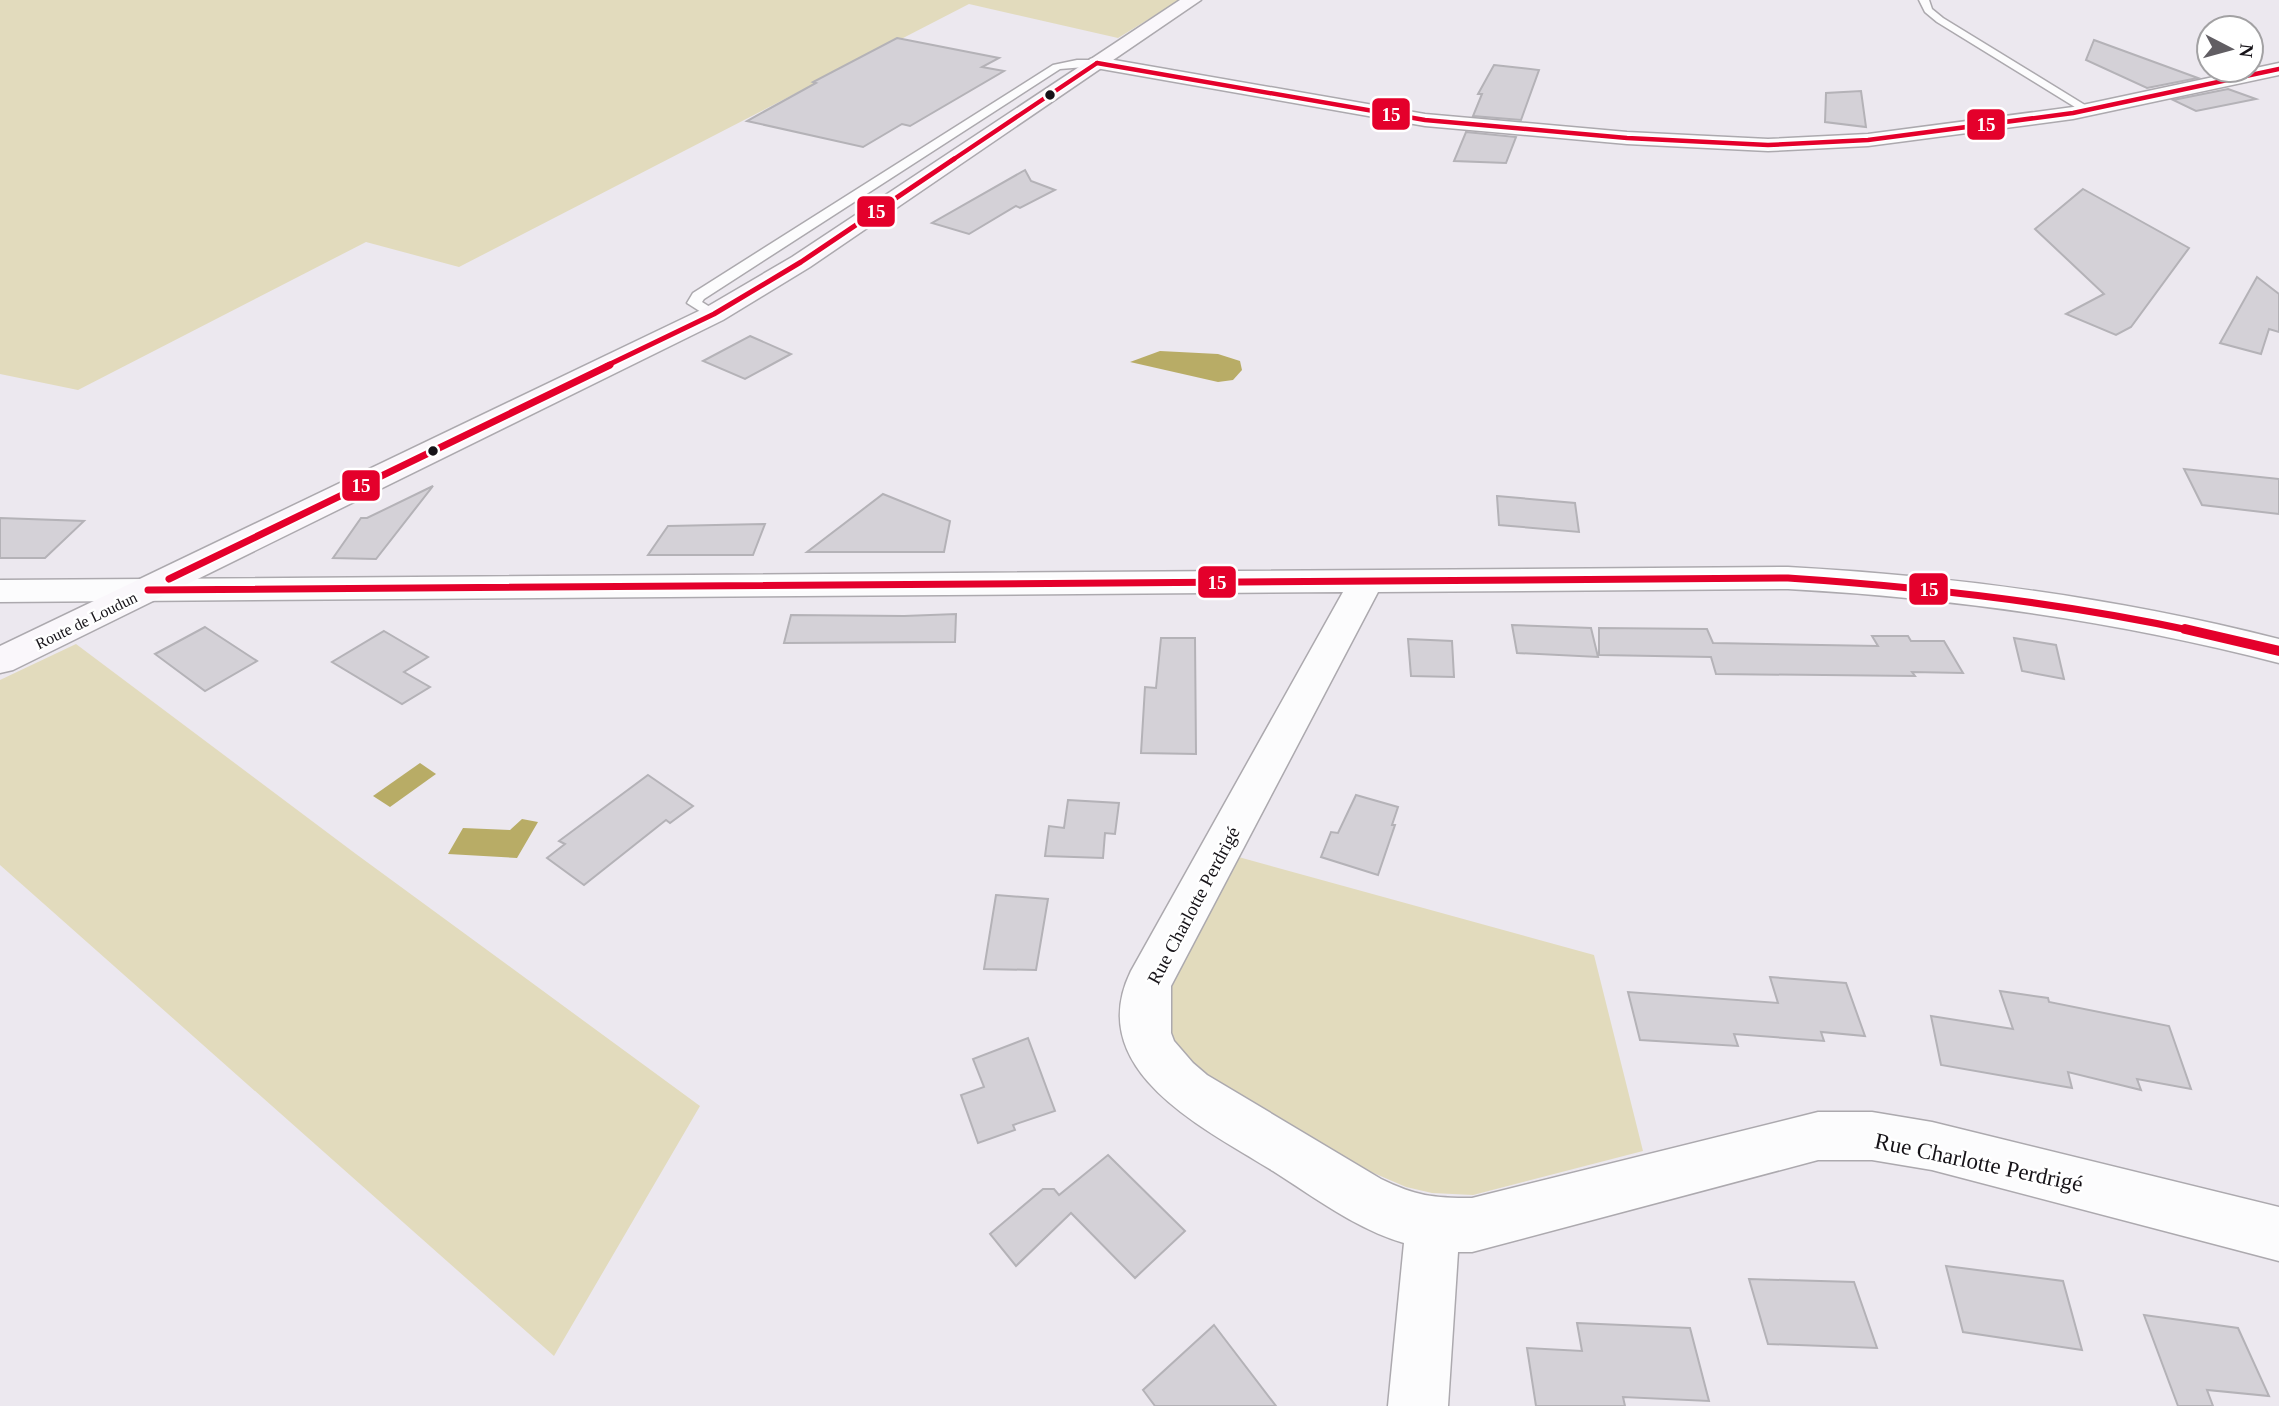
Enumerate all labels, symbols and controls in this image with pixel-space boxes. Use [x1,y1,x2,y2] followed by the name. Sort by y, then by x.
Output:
[2195,14,2265,84] north arrow
[2235,43,2258,59] text: N
[1043,88,1057,102] unlabelled marker
[1371,97,1411,131] line badge: 15
[1382,104,1401,125] text: 15
[1966,108,2006,141] line badge: 15
[1977,114,1996,135] text: 15
[856,195,896,228] line badge: 15
[867,201,886,222] text: 15
[426,444,440,458] unlabelled marker
[341,469,381,502] line badge: 15
[352,475,371,496] text: 15
[1197,565,1237,599] line badge: 15
[1208,572,1227,593] text: 15
[1908,572,1949,606] line badge: 15
[1920,579,1939,600] text: 15
[33,588,140,652] street label: Route de Loudun
[1143,823,1244,988] street label: Rue Charlotte Perdrigé
[1873,1128,2085,1197] street label: Rue Charlotte Perdrigé

